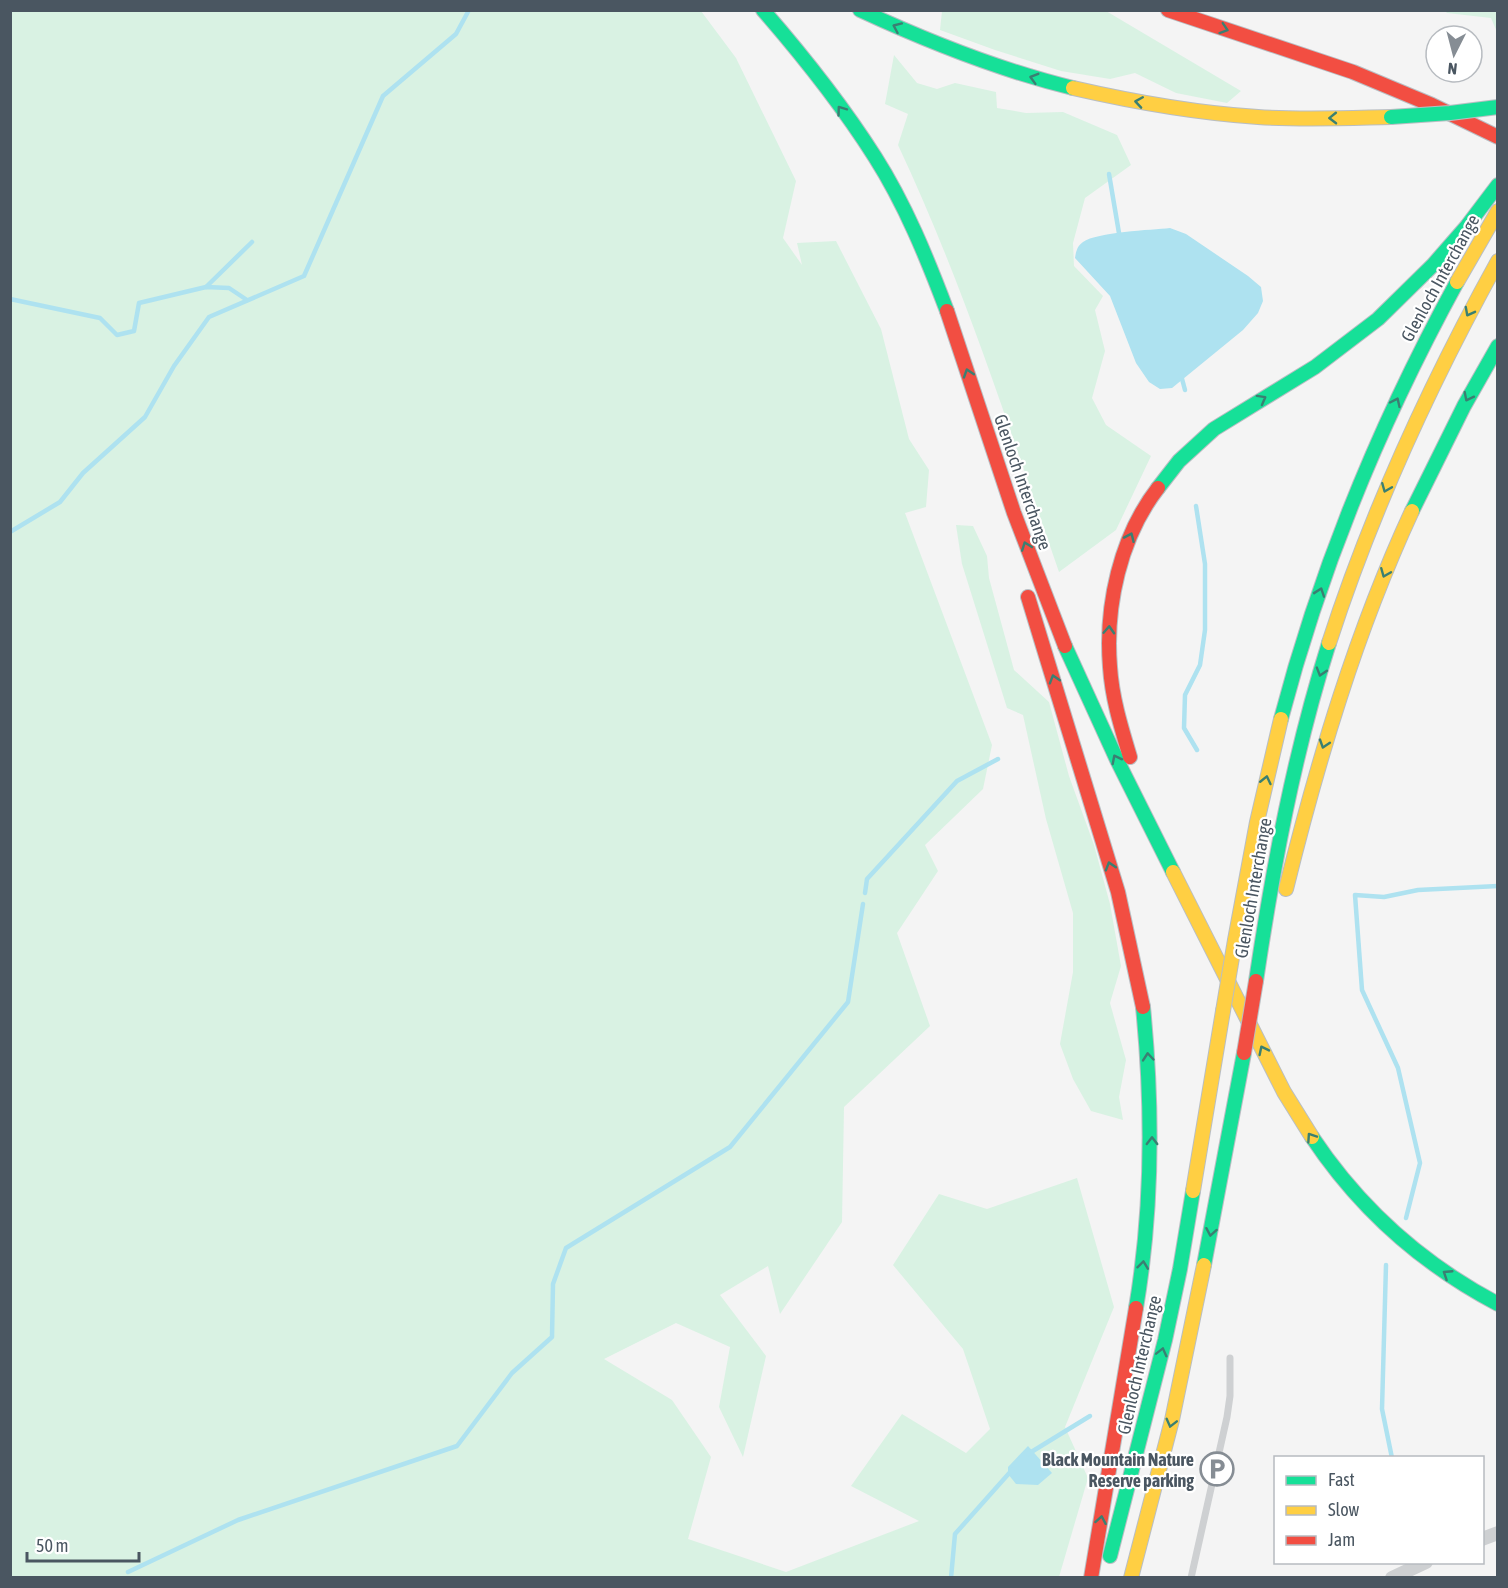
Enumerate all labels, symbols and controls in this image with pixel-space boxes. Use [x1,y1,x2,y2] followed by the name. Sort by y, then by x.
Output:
[892,22,903,34] one-way arrow
[1218,22,1229,34] one-way arrow
[1424,24,1484,84] north arrow
[1447,59,1458,78] text: N
[1029,73,1040,85] one-way arrow
[1134,96,1143,108] one-way arrow
[837,105,848,116] one-way arrow
[1328,112,1337,124] one-way arrow
[1396,211,1484,345] street label: Glenloch Interchange
[1465,306,1476,316] one-way arrow
[963,368,975,379] one-way arrow
[1464,390,1476,401] one-way arrow
[1256,395,1266,406] one-way arrow
[1388,397,1400,408] one-way arrow
[990,412,1056,552] street label: Glenloch Interchange
[1381,482,1393,493] one-way arrow
[1123,533,1135,544] one-way arrow
[1020,541,1033,552] one-way arrow
[1380,567,1393,578] one-way arrow
[1313,587,1325,598] one-way arrow
[1102,625,1115,634] one-way arrow
[1316,666,1328,677] one-way arrow
[1048,674,1061,685] one-way arrow
[1319,738,1332,749] one-way arrow
[1112,754,1124,765] one-way arrow
[1259,775,1272,785] one-way arrow
[1230,816,1276,960] street label: Glenloch Interchange
[1105,861,1117,872] one-way arrow
[1259,1045,1270,1056] one-way arrow
[1142,1052,1155,1061] one-way arrow
[1307,1132,1318,1143] one-way arrow
[1145,1136,1158,1145] one-way arrow
[1205,1227,1217,1237] one-way arrow
[1136,1261,1149,1270] one-way arrow
[1443,1270,1453,1282] one-way arrow
[1113,1294,1165,1436] street label: Glenloch Interchange
[1155,1347,1168,1357] one-way arrow
[1166,1417,1178,1428] one-way arrow
[1042,1449,1194,1491] place label: Black Mountain Nature Reserve parking
[1199,1451,1235,1487] parking icon: Black Mountain Nature Reserve parking
[1274,1456,1484,1564] legend
[1328,1469,1355,1490] text: Fast
[1328,1499,1359,1520] text: Slow
[1094,1515,1107,1525] one-way arrow
[27,1525,140,1563] scale bar
[1328,1529,1355,1550] text: Jam
[36,1535,68,1556] text: 50 m

